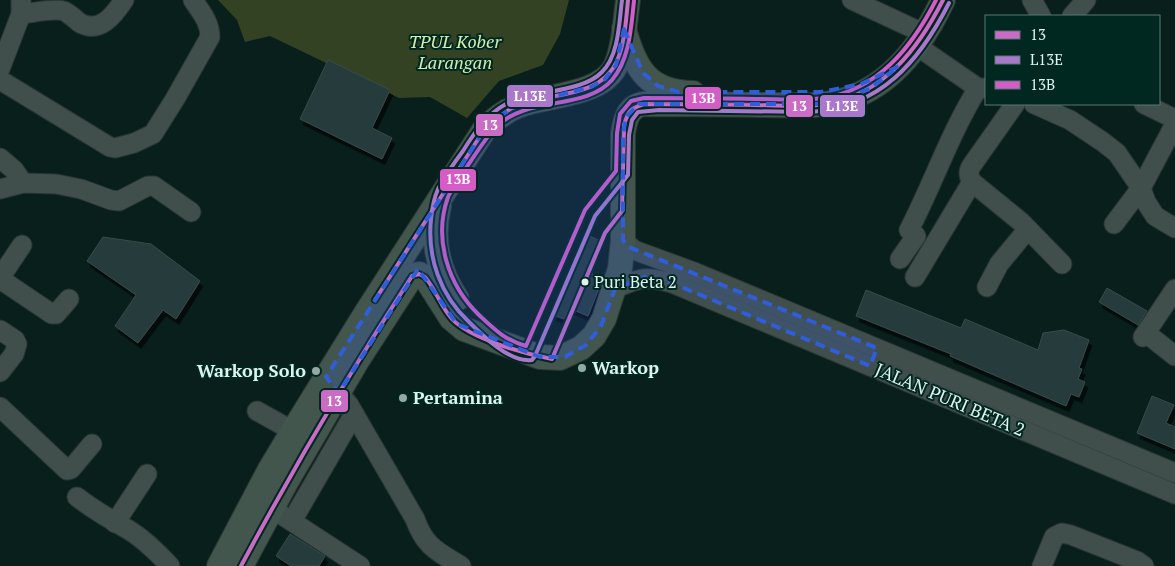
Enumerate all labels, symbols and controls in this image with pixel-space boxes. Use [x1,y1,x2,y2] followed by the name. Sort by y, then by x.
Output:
[985,15,1160,105] legend
[1030,24,1046,44] text: 13
[409,29,502,74] park label: TPUL Kober Larangan
[1030,49,1063,69] text: L13E
[1030,74,1055,94] text: 13B
[506,84,554,108] line badge: L13E
[514,86,546,105] text: L13E
[684,86,722,110] line badge: 13B
[691,88,715,107] text: 13B
[785,94,814,118] line badge: 13
[819,94,866,118] line badge: L13E
[791,96,807,115] text: 13
[826,96,858,115] text: L13E
[475,113,504,137] line badge: 13
[482,115,498,134] text: 13
[439,168,477,192] line badge: 13B
[446,169,470,188] text: 13B
[594,270,677,293] place label: Puri Beta 2
[580,277,590,287] marker: Puri Beta 2
[592,355,659,379] place label: Warkop
[872,357,1029,441] street label: JALAN PURI BETA 2
[197,358,306,382] place label: Warkop Solo
[576,362,588,374] marker: Warkop
[310,365,322,377] marker: Warkop Solo
[413,385,503,409] place label: Pertamina
[320,389,349,413] line badge: 13
[326,391,342,410] text: 13
[397,392,409,404] marker: Pertamina

